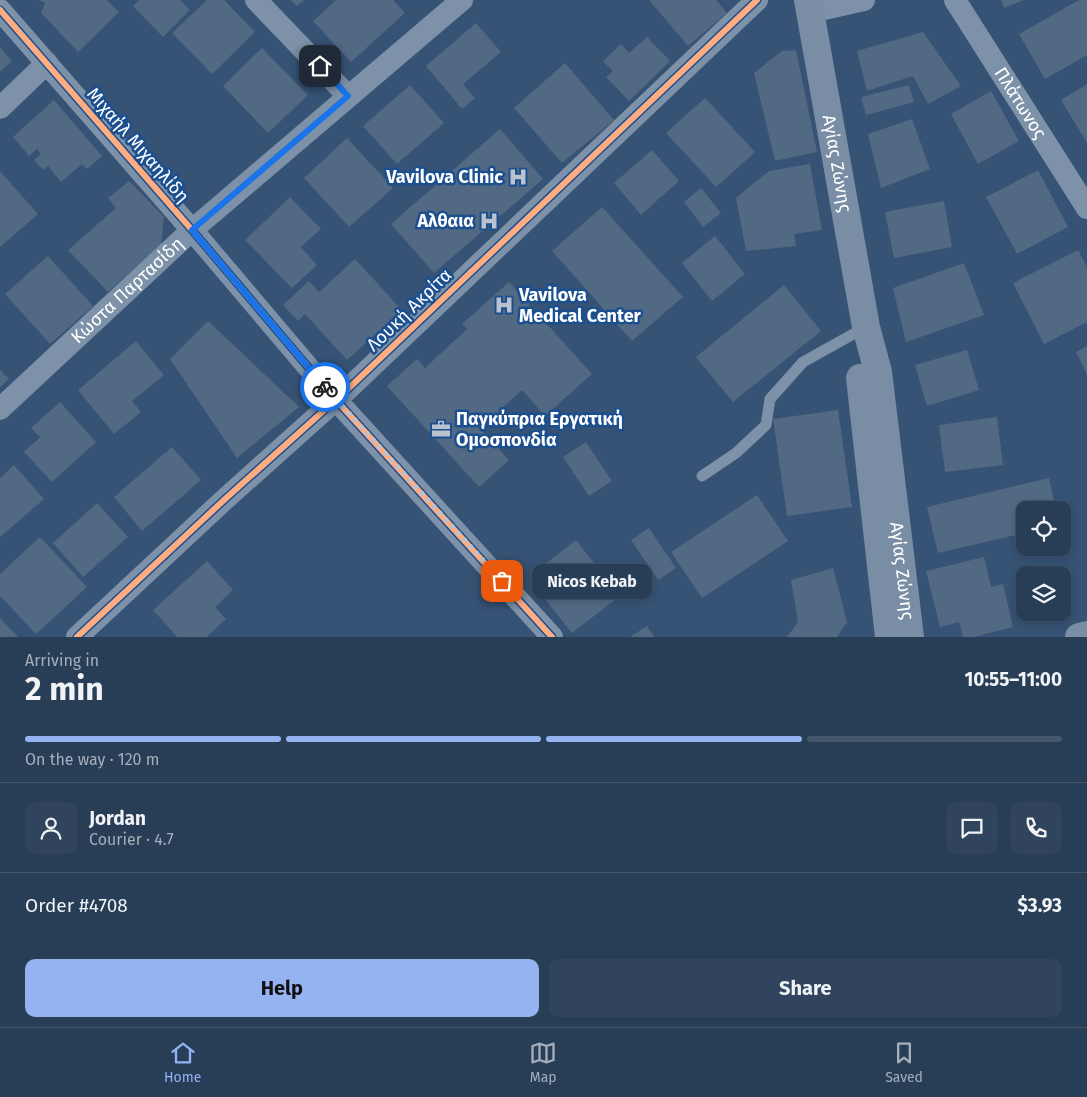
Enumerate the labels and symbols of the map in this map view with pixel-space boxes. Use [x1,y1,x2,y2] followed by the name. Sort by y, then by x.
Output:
[299,45,341,87] pin
[990,63,1051,143] street label: Πλάτωνος
[82,83,194,207] street label: Μιχαήλ Μιχαηλίδη
[818,113,857,214] street label: Αγίας Ζώνης
[385,166,503,188] place label: Vavilova Clinic
[507,166,529,188] hospital icon: Vavilova Clinic
[416,210,474,232] place label: Αλθαια
[478,210,500,232] hospital icon: Αλθαια
[66,233,188,348] street label: Κώστα Παρτασίδη
[362,264,456,356] street label: Λουκή Ακρίτα
[518,284,642,327] place label: Vavilova Medical Center
[493,294,515,316] hospital icon: Vavilova Medical Center
[300,362,350,412] courier
[456,408,623,451] place label: Παγκύπρια Εργατική Ομοσπονδία
[430,418,452,440] office icon: Παγκύπρια Εργατική Ομοσπονδία
[885,521,919,622] street label: Αγίας Ζώνης
[481,560,523,602] pin
[532,564,652,598] callout: Nicos Kebab

